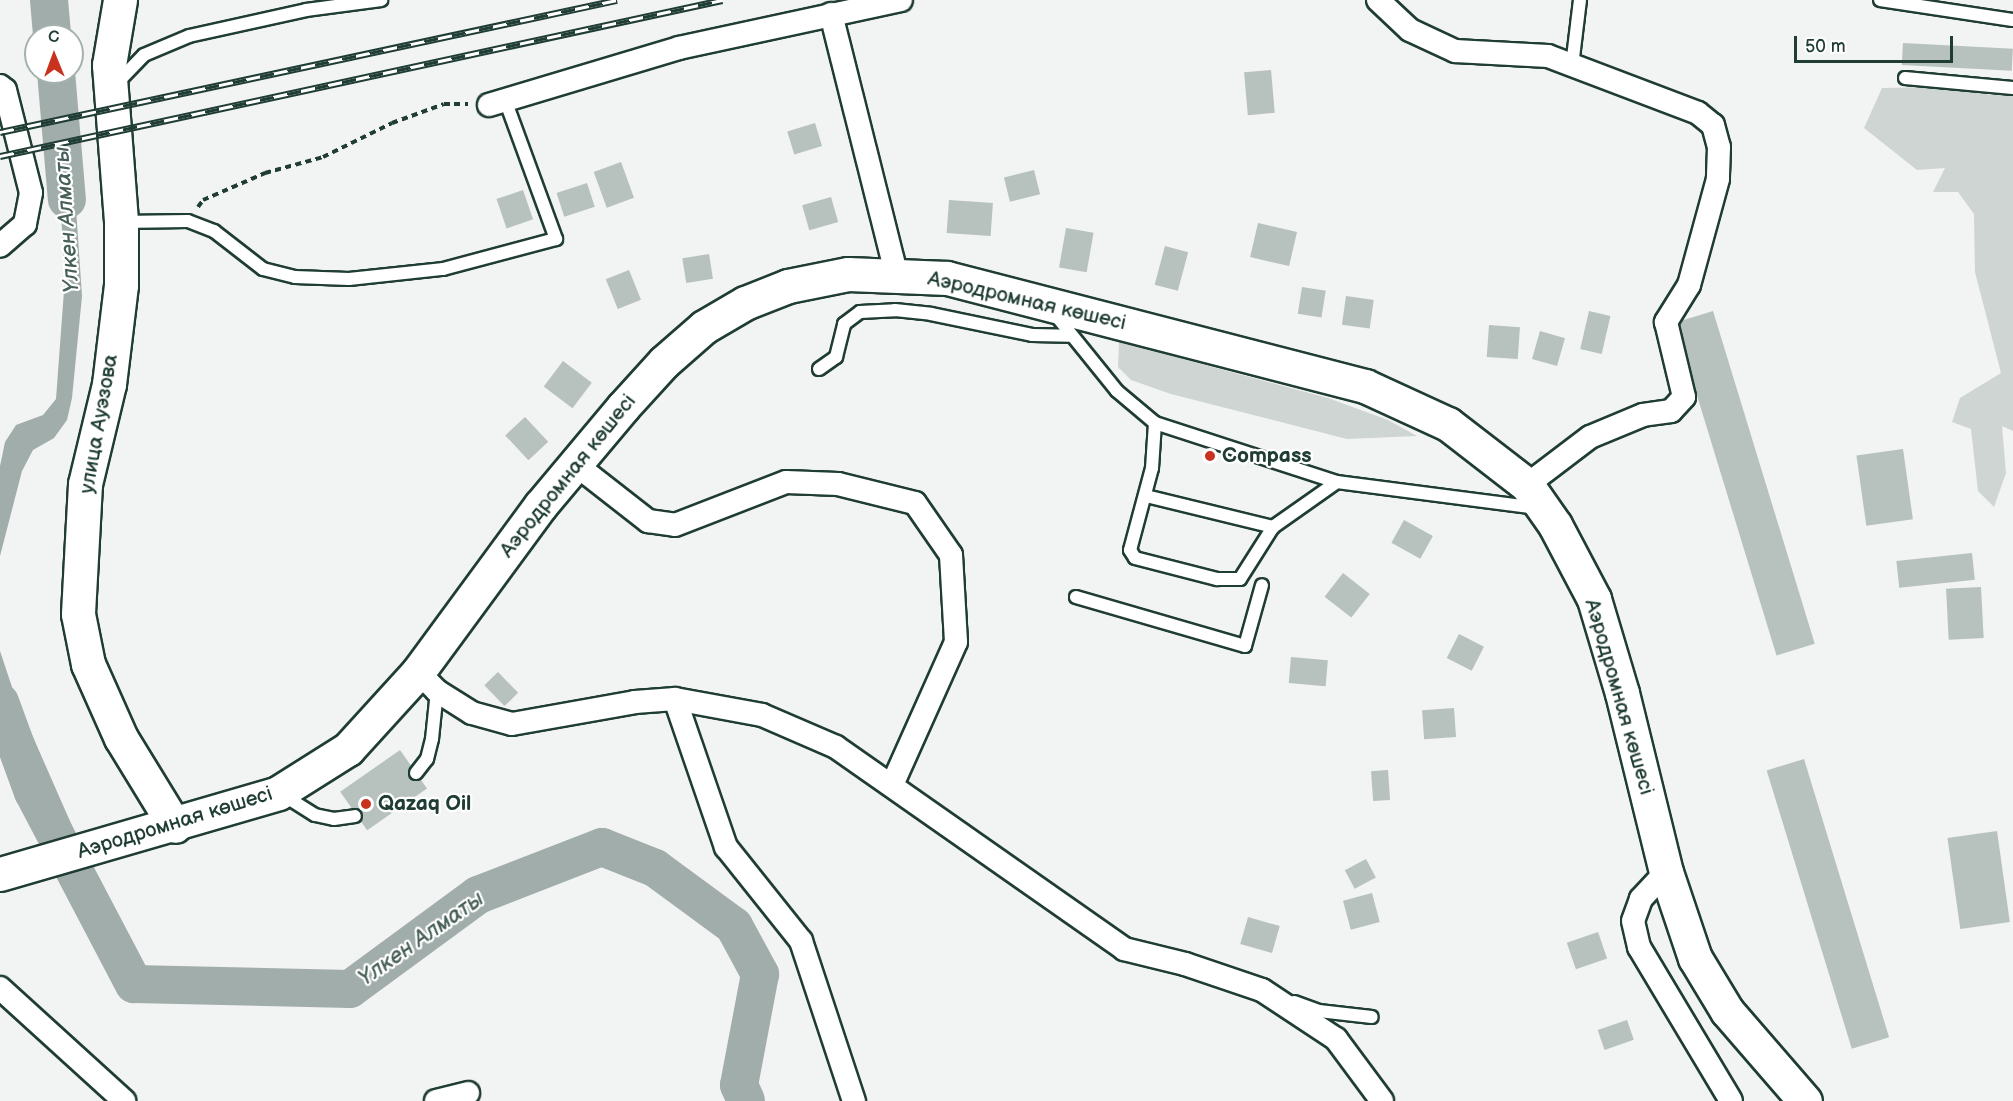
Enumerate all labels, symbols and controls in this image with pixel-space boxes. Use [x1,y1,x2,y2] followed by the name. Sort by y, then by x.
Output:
[24,24,84,84] north arrow
[1797,24,1956,62] scale bar
[48,28,59,47] text: С
[1805,36,1846,57] text: 50 m
[49,146,85,294] water label: Үлкен Алматы
[925,266,1129,336] street label: Аэродромная көшесі
[74,352,124,496] street label: улица Ауэзова
[494,389,642,563] street label: Аэродромная көшесі
[1222,443,1312,469] place label: Compass
[1203,449,1217,463] marker: Compass
[1579,596,1659,798] street label: Аэродромная көшесі
[74,781,276,865] street label: Аэродромная көшесі
[378,791,471,817] place label: Qazaq Oil
[359,797,373,811] marker: Qazaq Oil
[353,886,489,992] water label: Үлкен Алматы

